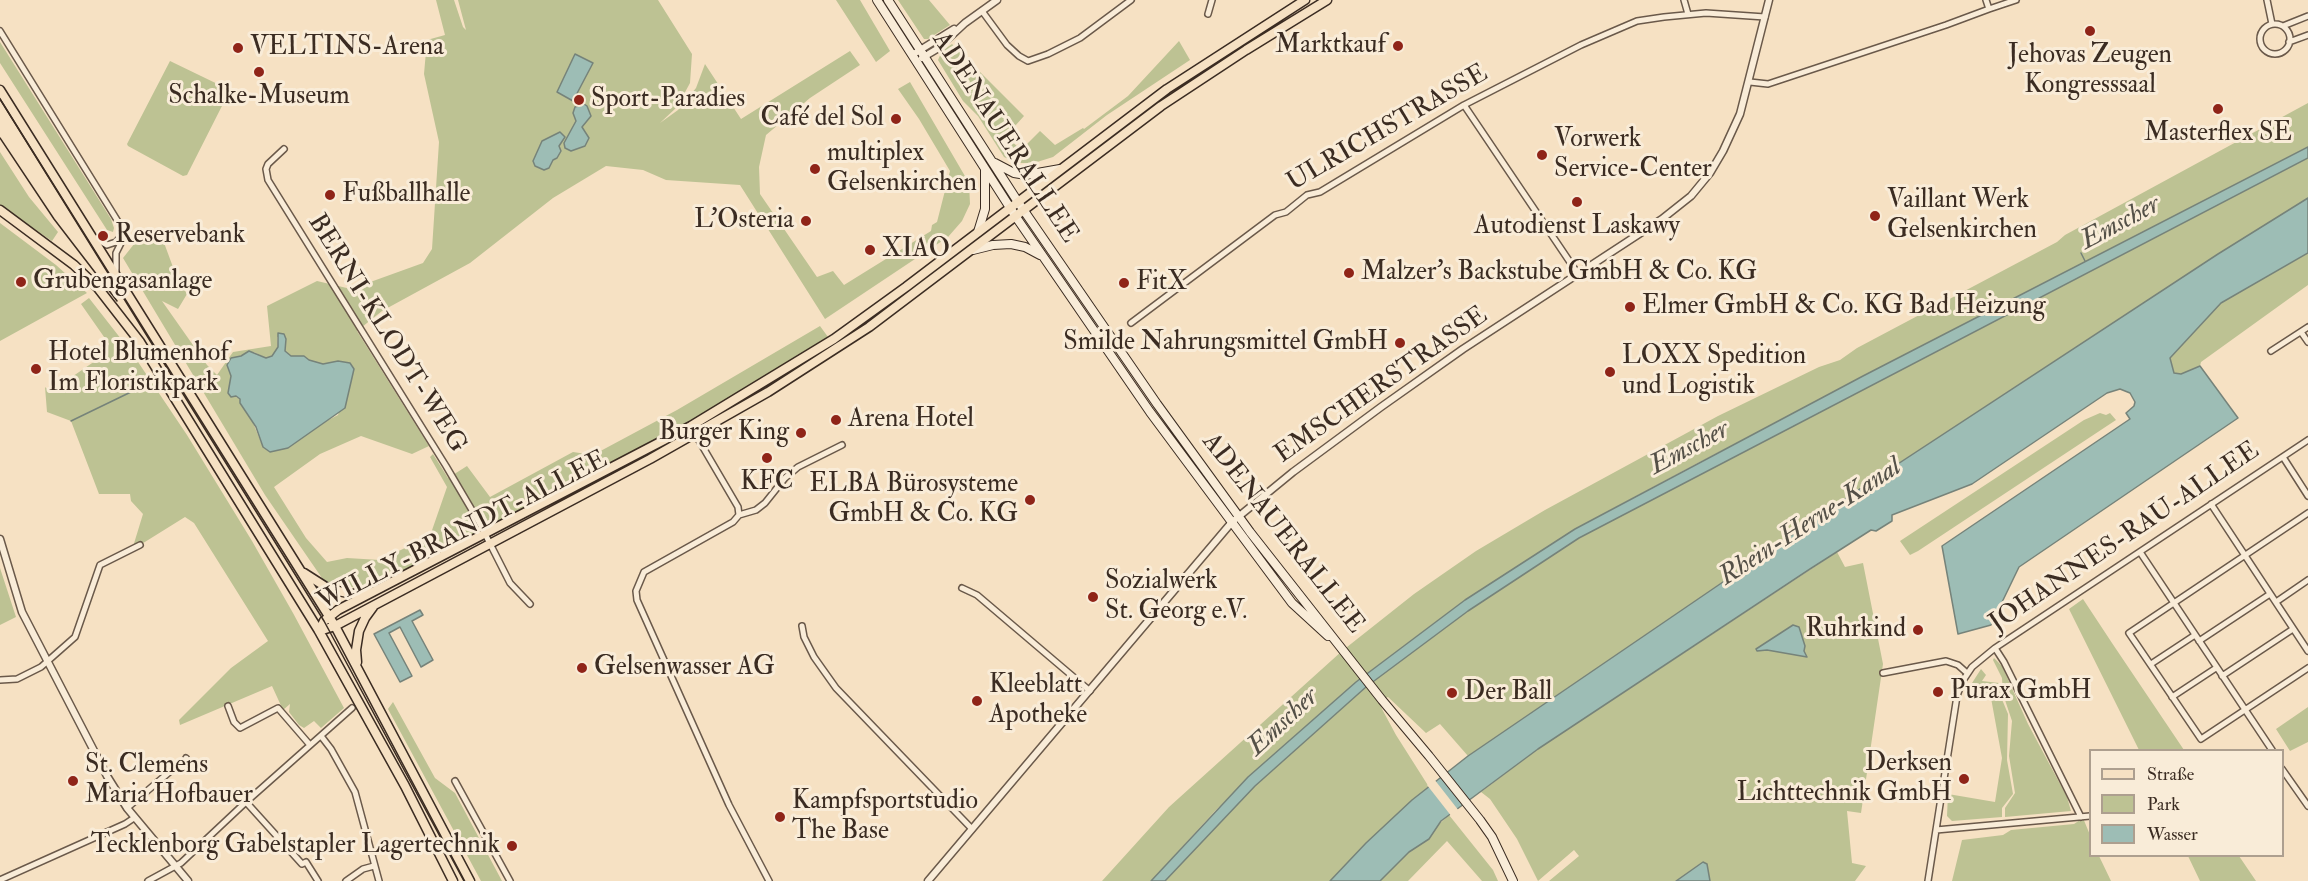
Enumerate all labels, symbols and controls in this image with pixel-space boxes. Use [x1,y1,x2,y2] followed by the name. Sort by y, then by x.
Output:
[2083,24,2097,38] marker: Jehovas Zeugen Kongresssaal
[924,27,1084,249] street label: ADENAUERALLEE
[1275,30,1386,62] place label: Marktkauf
[250,32,444,64] place label: VELTINS-Arena
[1391,39,1405,53] marker: Marktkauf
[2008,40,2172,101] place label: Jehovas Zeugen Kongresssaal
[231,41,245,55] marker: VELTINS-Arena
[1282,59,1494,199] street label: ULRICHSTRASSE
[252,65,266,79] marker: Schalke-Museum
[168,81,350,113] place label: Schalke-Museum
[591,84,745,116] place label: Sport-Paradies
[572,93,586,107] marker: Sport-Paradies
[2211,102,2225,116] marker: Masterflex SE
[760,103,884,135] place label: Café del Sol
[889,112,903,126] marker: Café del Sol
[2144,118,2292,150] place label: Masterflex SE
[1554,124,1712,186] place label: Vorwerk Service-Center
[827,138,977,200] place label: multiplex Gelsenkirchen
[1535,148,1549,162] marker: Vorwerk Service-Center
[808,162,822,176] marker: multiplex Gelsenkirchen
[342,179,470,211] place label: Fußballhalle
[1887,185,2037,246] place label: Vaillant Werk Gelsenkirchen
[323,188,337,202] marker: Fußballhalle
[2076,190,2166,258] water label: Emscher
[1570,195,1584,209] marker: Autodienst Laskawy
[694,205,794,237] place label: L'Osteria
[300,209,472,459] street label: BERNI-KLODT-WEG
[1868,209,1882,223] marker: Vaillant Werk Gelsenkirchen
[1474,211,1680,243] place label: Autodienst Laskawy
[799,214,813,228] marker: L'Osteria
[115,220,245,252] place label: Reservebank
[96,229,110,243] marker: Reservebank
[882,234,950,266] place label: XIAO
[863,243,877,257] marker: XIAO
[1361,257,1757,289] place label: Malzer's Backstube GmbH & Co. KG
[33,266,212,298] place label: Grubengasanlage
[1342,266,1356,280] marker: Malzer's Backstube GmbH & Co. KG
[1136,267,1187,299] place label: FitX
[14,275,28,289] marker: Grubengasanlage
[1117,276,1131,290] marker: FitX
[1642,291,2046,323] place label: Elmer GmbH & Co. KG Bad Heizung
[1623,300,1637,314] marker: Elmer GmbH & Co. KG Bad Heizung
[1270,301,1494,471] street label: EMSCHERSTRASSE
[1063,327,1388,359] place label: Smilde Nahrungsmittel GmbH
[1393,336,1407,350] marker: Smilde Nahrungsmittel GmbH
[48,338,229,400] place label: Hotel Blumenhof Im Floristikpark
[1622,341,1806,402] place label: LOXX Spedition und Logistik
[29,362,43,376] marker: Hotel Blumenhof Im Floristikpark
[1603,365,1617,379] marker: LOXX Spedition und Logistik
[848,404,974,436] place label: Arena Hotel
[829,413,843,427] marker: Arena Hotel
[1645,415,1735,483] water label: Emscher
[659,417,789,449] place label: Burger King
[794,426,808,440] marker: Burger King
[1194,428,1370,640] street label: ADENAUERALLEE
[1984,436,2266,640] street label: JOHANNES-RAU-ALLEE
[313,445,613,619] street label: WILLY-BRANDT-ALLEE
[760,451,774,465] marker: KFC
[1714,452,1908,594] water label: Rhein-Herne-Kanal
[740,467,794,499] place label: KFC
[809,469,1018,530] place label: ELBA Bürosysteme GmbH & Co. KG
[1023,493,1037,507] marker: ELBA Bürosysteme GmbH & Co. KG
[1105,566,1247,628] place label: Sozialwerk St. Georg e.V.
[1086,590,1100,604] marker: Sozialwerk St. Georg e.V.
[1805,614,1906,646] place label: Ruhrkind
[1911,623,1925,637] marker: Ruhrkind
[594,652,775,684] place label: Gelsenwasser AG
[575,661,589,675] marker: Gelsenwasser AG
[989,670,1087,732] place label: Kleeblatt Apotheke
[1950,676,2092,708] place label: Purax GmbH
[1464,677,1552,709] place label: Der Ball
[1242,682,1326,764] water label: Emscher
[1931,685,1945,699] marker: Purax GmbH
[1445,686,1459,700] marker: Der Ball
[970,694,984,708] marker: Kleeblatt Apotheke
[1737,748,1952,810] place label: Derksen Lichttechnik GmbH
[2089,749,2284,857] legend
[85,750,253,812] place label: St. Clemens Maria Hofbauer
[2147,763,2194,786] text: Straße
[1957,772,1971,786] marker: Derksen Lichttechnik GmbH
[66,774,80,788] marker: St. Clemens Maria Hofbauer
[792,786,978,848] place label: Kampfsportstudio The Base
[2147,793,2180,816] text: Park
[773,810,787,824] marker: Kampfsportstudio The Base
[2147,823,2198,846] text: Wasser
[91,830,500,862] place label: Tecklenborg Gabelstapler Lagertechnik
[505,839,519,853] marker: Tecklenborg Gabelstapler Lagertechnik

